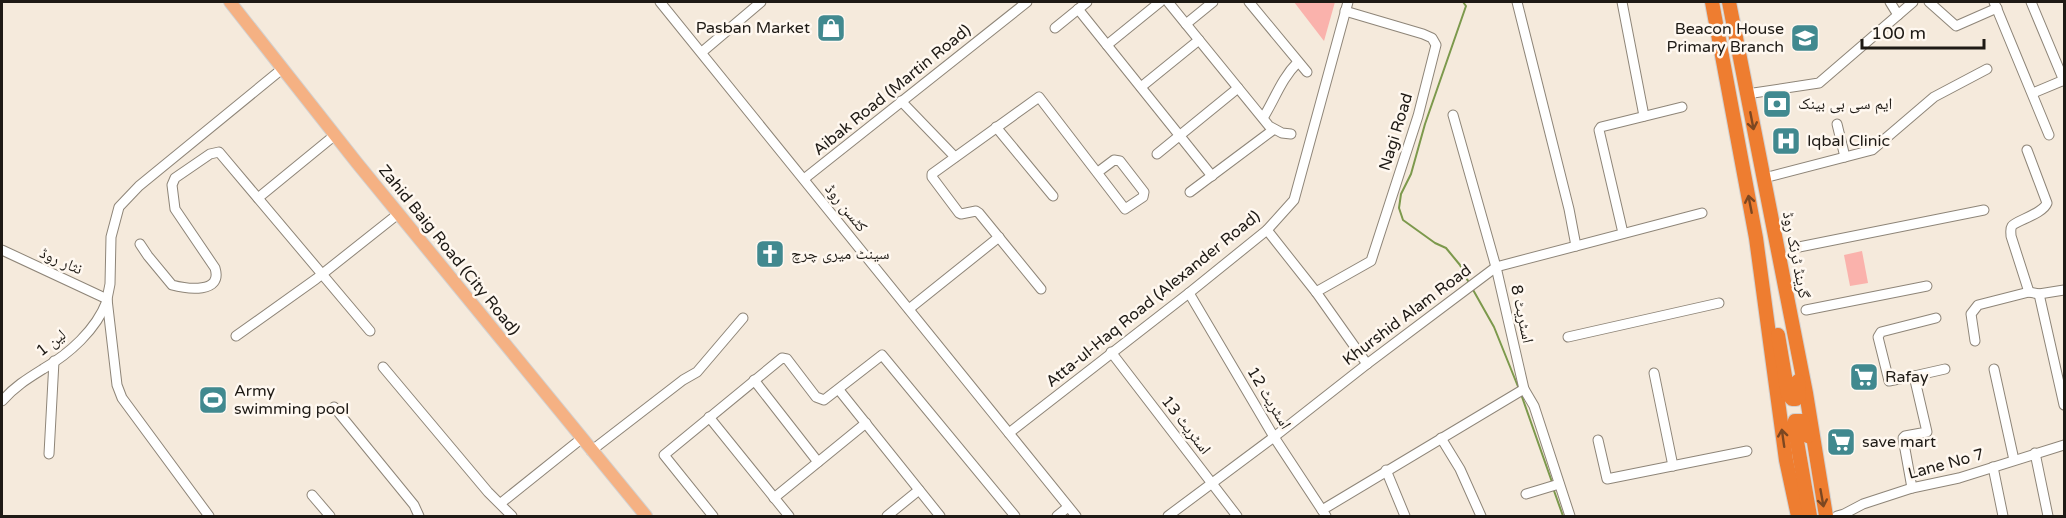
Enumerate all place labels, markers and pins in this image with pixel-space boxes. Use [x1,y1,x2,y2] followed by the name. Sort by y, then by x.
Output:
[815,12,847,44] shop icon: Pasban Market
[696,18,810,38] place label: Pasban Market
[1667,19,1784,57] place label: Beacon House Primary Branch
[1789,22,1821,54] school or university icon: Beacon House Primary Branch
[1761,88,1793,120] bank icon: ایم سی بی بینک
[1798,94,1892,114] place label: ایم سی بی بینک
[1770,125,1802,157] hospital icon: Iqbal Clinic
[1807,131,1890,151] place label: Iqbal Clinic
[754,238,786,270] church icon: سینٹ میری چرچ
[791,244,890,264] place label: سینٹ میری چرچ
[1848,361,1880,393] supermarket icon: Rafay
[1885,367,1929,387] place label: Rafay
[234,381,349,419] place label: Army swimming pool
[197,384,229,416] sports icon: Army swimming pool
[1825,426,1857,458] supermarket icon: save mart
[1862,432,1936,452] place label: save mart

